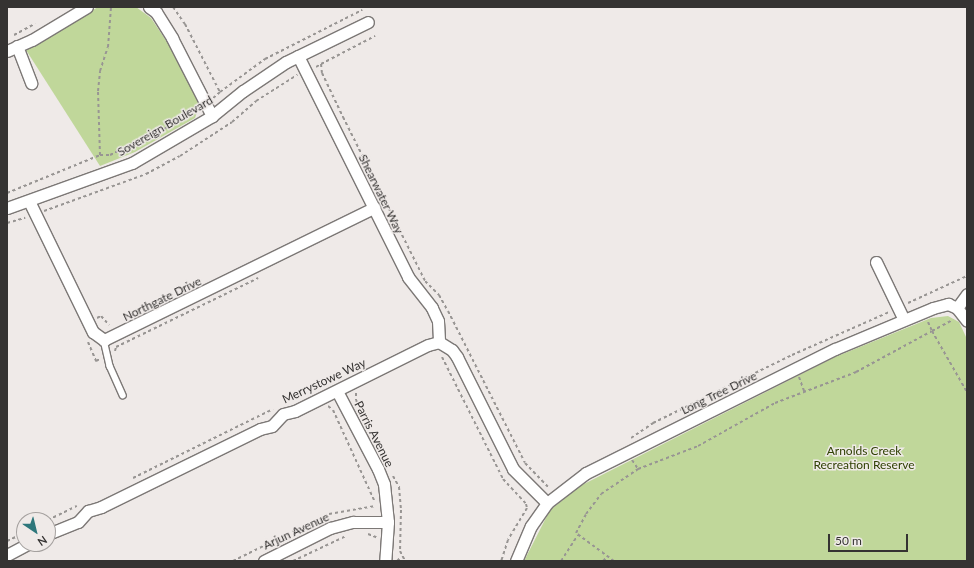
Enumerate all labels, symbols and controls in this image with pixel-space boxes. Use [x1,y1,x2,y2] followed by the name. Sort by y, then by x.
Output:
[115,93,215,159] street label: Sovereign Boulevard
[356,152,406,236] street label: Shearwater Way
[120,274,204,324] street label: Northgate Drive
[280,355,368,407] street label: Merrystowe Way
[679,368,759,418] street label: Long Tree Drive
[351,398,397,470] street label: Parris Avenue
[813,444,915,472] park label: Arnolds Creek Recreation Reserve
[261,509,331,553] street label: Arjun Avenue
[16,512,56,552] north arrow
[830,526,910,552] scale bar
[835,533,862,548] text: 50 m
[35,534,50,549] text: N

